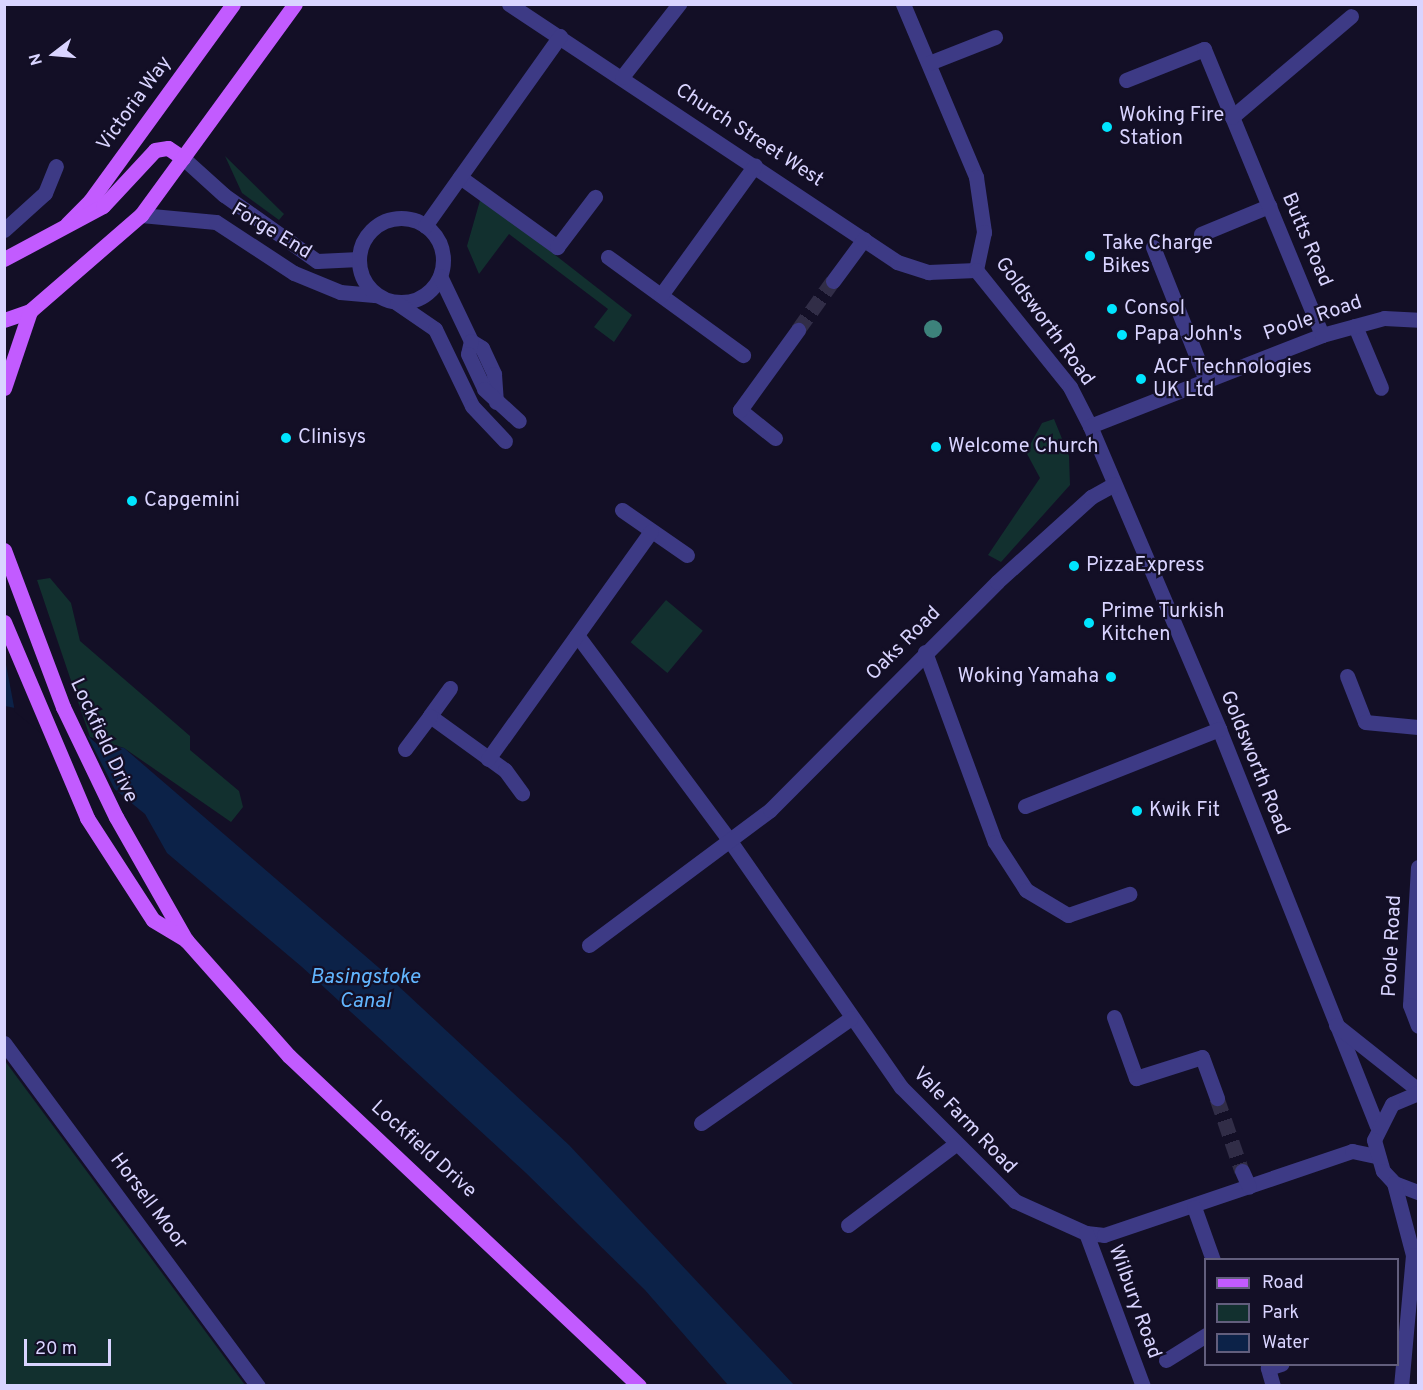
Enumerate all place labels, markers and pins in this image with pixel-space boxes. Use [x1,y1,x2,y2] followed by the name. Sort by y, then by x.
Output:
[1119,104,1224,151] place label: Woking Fire Station
[1100,120,1114,134] marker: Woking Fire Station
[1102,232,1213,279] place label: Take Charge Bikes
[1083,249,1097,263] marker: Take Charge Bikes
[1124,297,1185,321] place label: Consol
[1105,302,1119,316] marker: Consol
[1134,323,1242,347] place label: Papa John's
[1115,328,1129,342] marker: Papa John's
[1153,356,1313,403] place label: ACF Technologies UK Ltd
[1134,372,1148,386] marker: ACF Technologies UK Ltd
[298,426,366,450] place label: Clinisys
[279,431,293,445] marker: Clinisys
[948,435,1098,459] place label: Welcome Church
[929,440,943,454] marker: Welcome Church
[144,489,240,513] place label: Capgemini
[125,494,139,508] marker: Capgemini
[1086,554,1205,578] place label: PizzaExpress
[1067,559,1081,573] marker: PizzaExpress
[1101,600,1225,647] place label: Prime Turkish Kitchen
[1082,616,1096,630] marker: Prime Turkish Kitchen
[957,665,1099,689] place label: Woking Yamaha
[1104,670,1118,684] marker: Woking Yamaha
[1149,799,1220,823] place label: Kwik Fit
[1130,804,1144,818] marker: Kwik Fit

